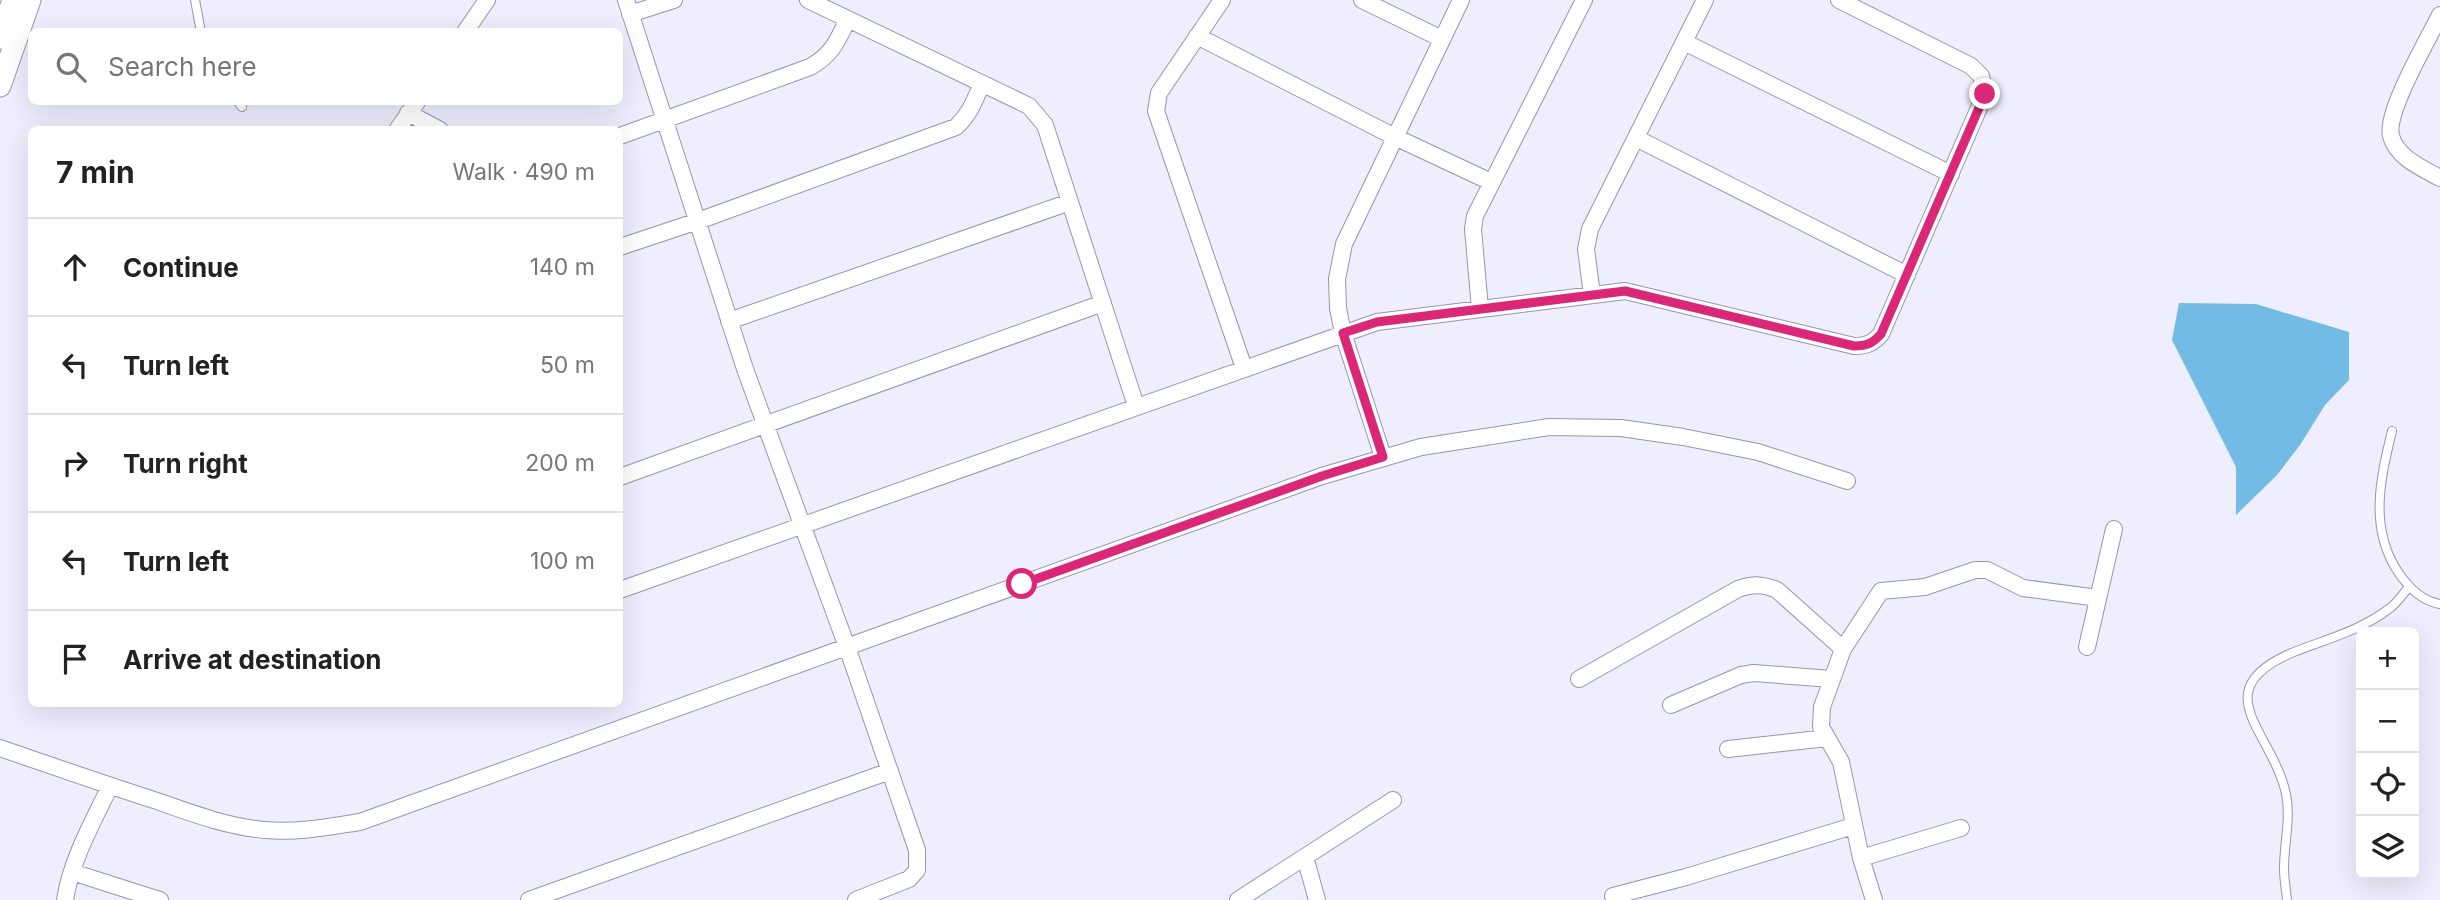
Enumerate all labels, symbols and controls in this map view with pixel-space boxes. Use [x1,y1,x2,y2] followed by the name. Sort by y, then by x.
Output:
[28,28,623,105] search box
[52,48,90,86] icon: search
[108,51,257,82] text: Search here
[1969,78,2000,109] route end
[56,154,135,190] text: 7 min
[453,158,595,186] text: Walk · 490 m
[56,248,94,286] icon: ahead
[123,252,239,283] text: Continue
[530,253,595,281] text: 140 m
[56,346,94,384] icon: left
[123,350,229,381] text: Turn left
[540,351,595,379] text: 50 m
[56,444,94,482] icon: right
[123,448,248,479] text: Turn right
[525,449,595,477] text: 200 m
[56,542,94,580] icon: left
[123,546,229,577] text: Turn left
[530,547,595,575] text: 100 m
[1006,568,1037,599] route start
[2356,627,2419,879] map controls
[2356,627,2419,690] button: +
[56,640,94,678] icon: arrive
[123,644,382,675] text: Arrive at destination
[2356,690,2419,753] button: −
[2356,753,2419,816] button: locate
[2356,816,2419,879] button: layers

